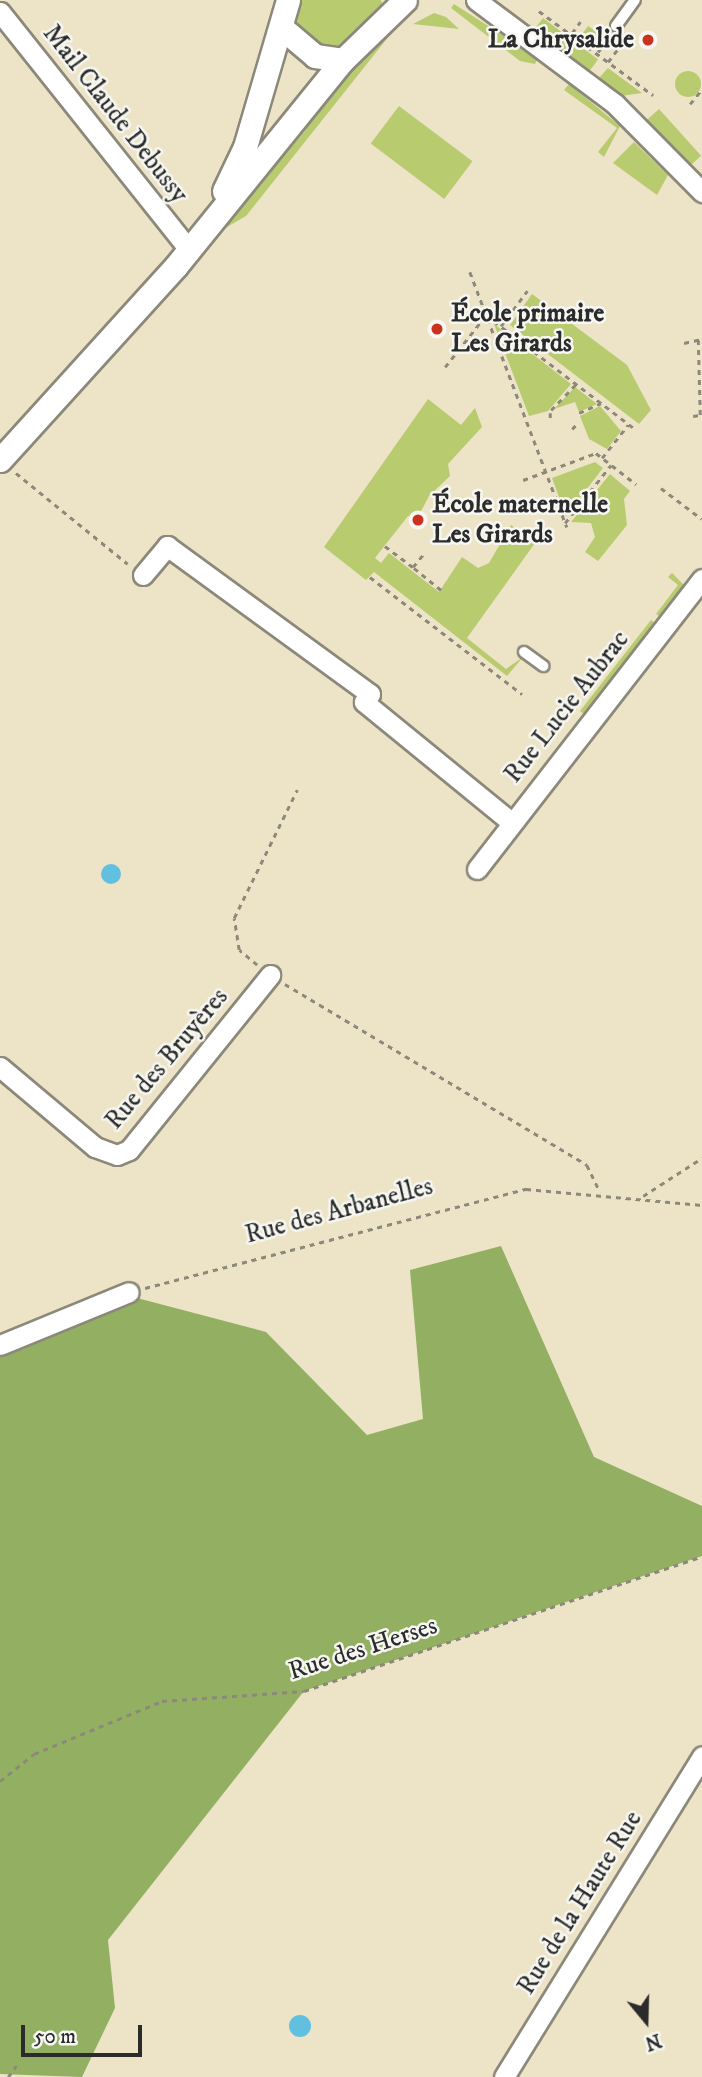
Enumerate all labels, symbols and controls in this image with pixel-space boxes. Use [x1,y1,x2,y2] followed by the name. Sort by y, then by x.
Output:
[36,19,194,209] street label: Mail Claude Debussy
[488,24,634,56] place label: La Chrysalide
[640,32,656,48] marker: La Chrysalide
[451,298,604,360] place label: École primaire Les Girards
[429,321,445,337] marker: École primaire Les Girards
[432,489,608,550] place label: École maternelle Les Girards
[410,512,426,528] marker: École maternelle Les Girards
[498,625,636,789] street label: Rue Lucie Aubrac
[99,982,235,1136] street label: Rue des Bruyères
[242,1171,436,1251] street label: Rue des Arbanelles
[285,1610,441,1688] street label: Rue des Herses
[511,1805,649,2001] street label: Rue de la Haute Rue
[611,1986,681,2056] north arrow
[24,2010,145,2054] scale bar
[34,2024,76,2050] text: 50 m
[642,2028,664,2055] text: N

